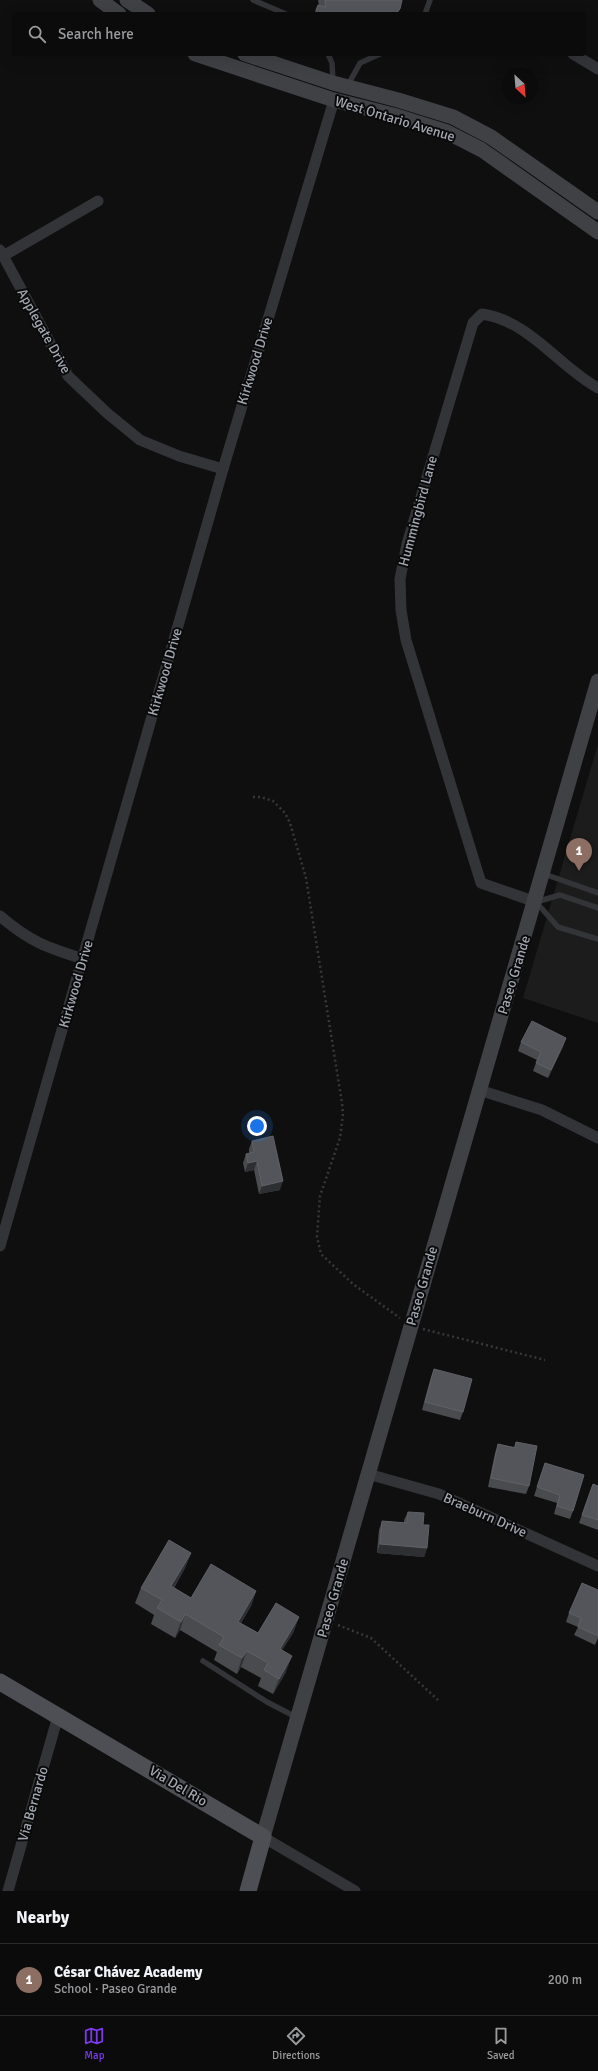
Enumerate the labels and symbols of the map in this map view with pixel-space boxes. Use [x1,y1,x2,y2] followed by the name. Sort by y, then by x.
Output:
[502,68,538,104] north arrow
[333,93,457,145] street label: West Ontario Avenue
[14,285,74,377] street label: Applegate Drive
[234,315,276,407] street label: Kirkwood Drive
[395,454,441,568] street label: Hummingbird Lane
[144,626,186,718] street label: Kirkwood Drive
[566,838,592,871] pin: 1
[494,934,534,1016] street label: Paseo Grande
[55,938,97,1030] street label: Kirkwood Drive
[247,1116,267,1136] your location
[403,1245,441,1327] street label: Paseo Grande
[441,1489,529,1541] street label: Braeburn Drive
[314,1557,352,1639] street label: Paseo Grande
[146,1762,210,1810] street label: Via Del Rio
[14,1765,52,1843] street label: Via Bernardo

